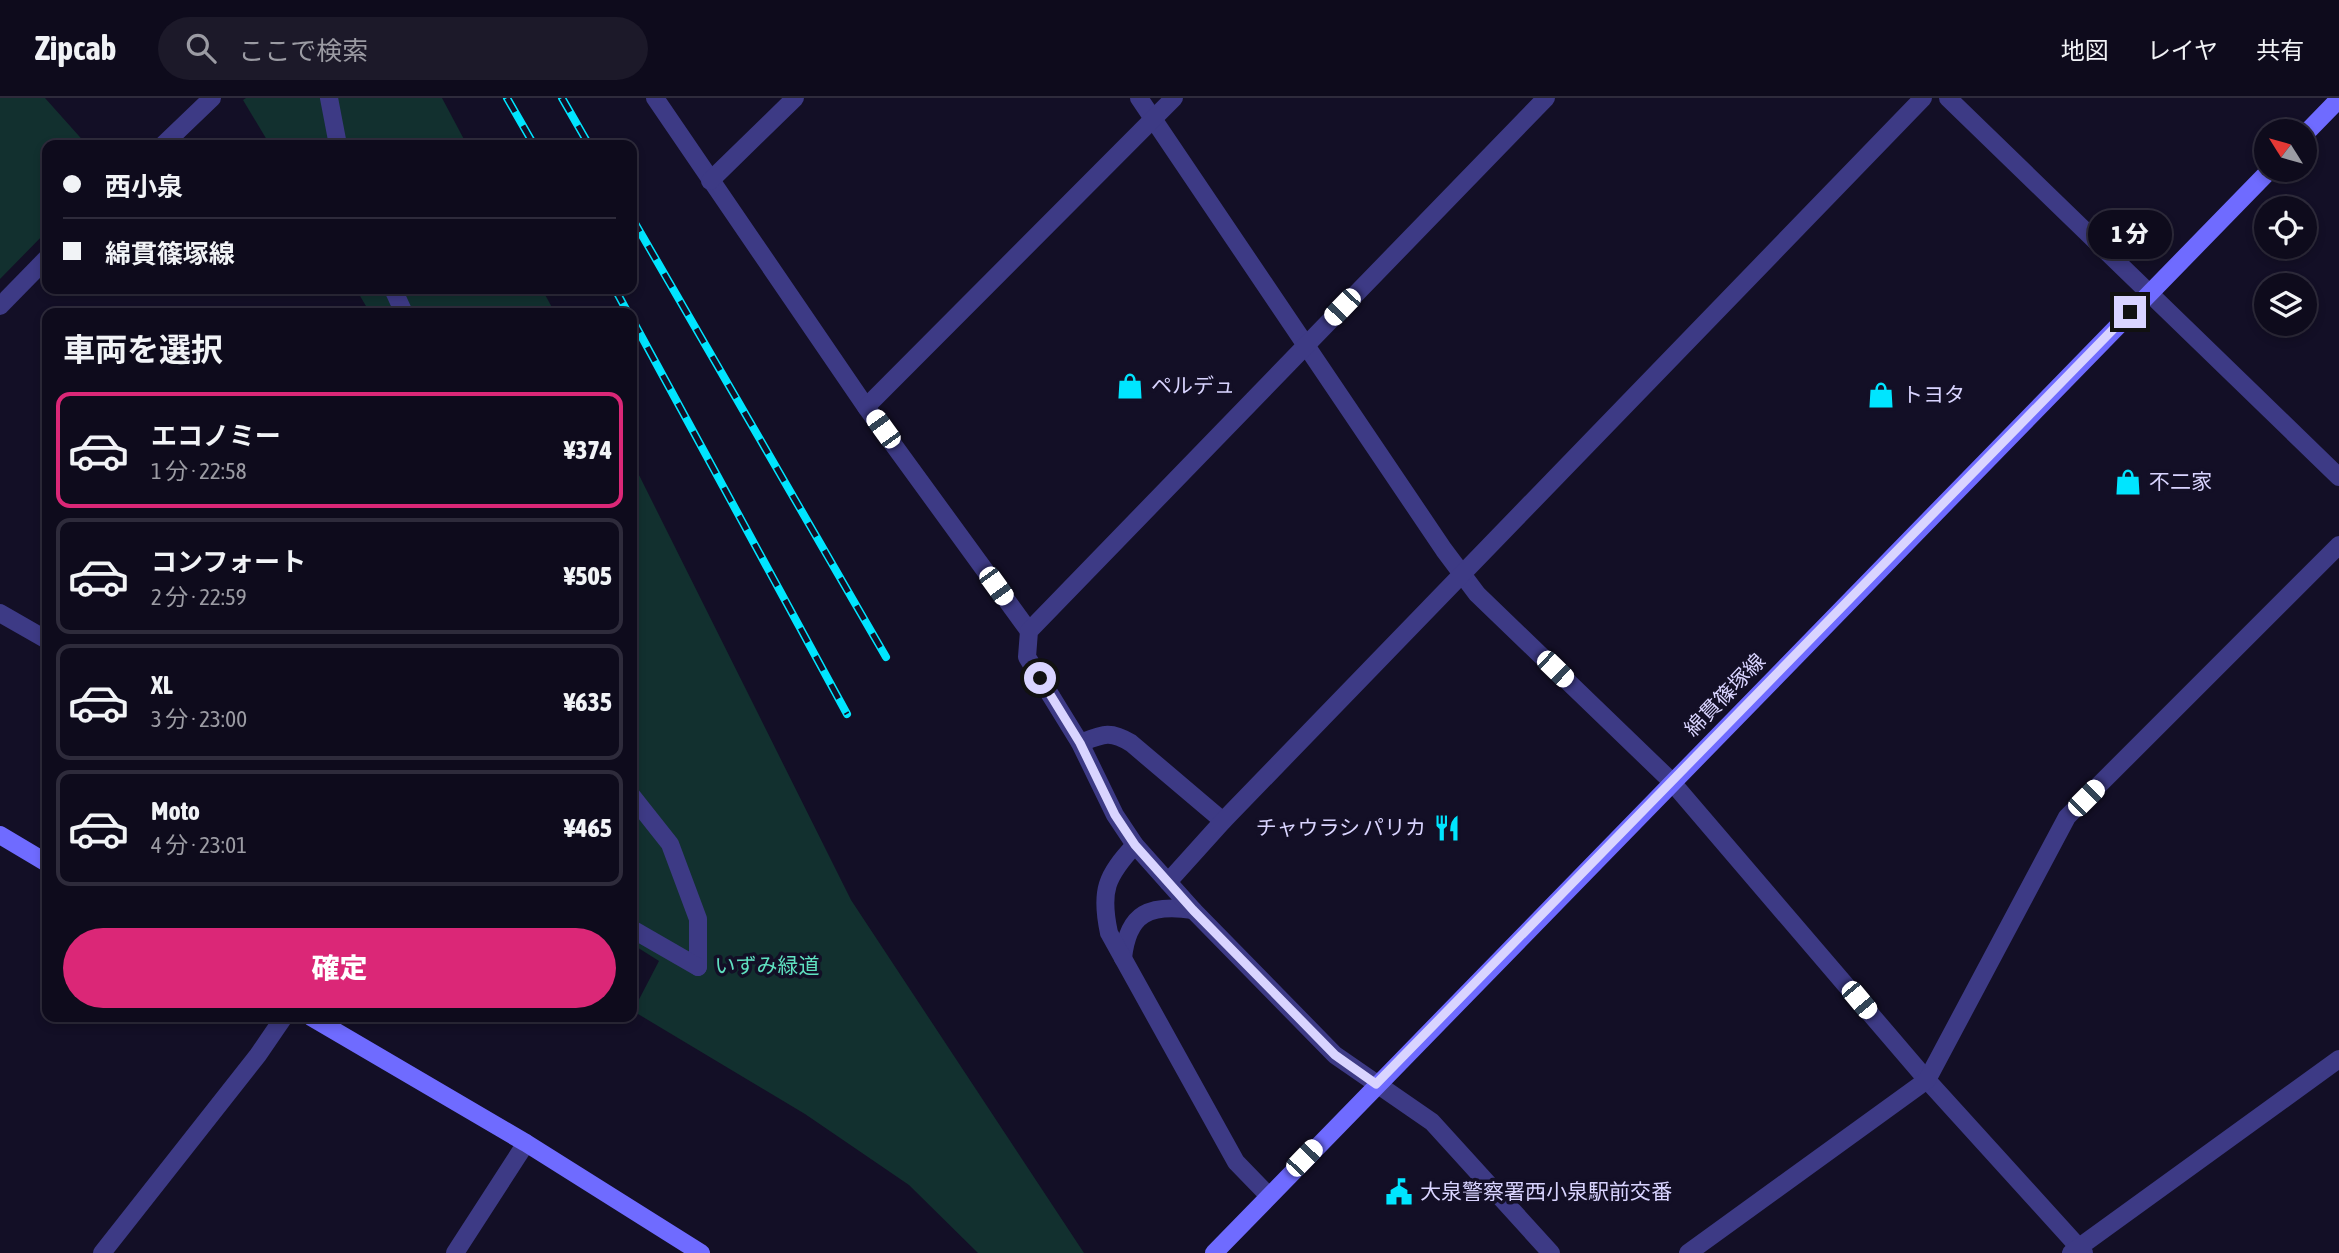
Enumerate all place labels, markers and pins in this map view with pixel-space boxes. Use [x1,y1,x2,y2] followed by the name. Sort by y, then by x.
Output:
[1115,371,1145,401] shop icon: ペルデュ
[1151,373,1235,397] place label: ペルデュ
[1866,380,1896,410] shop icon: トヨタ
[1902,382,1965,406] place label: トヨタ
[2113,467,2143,497] shop icon: 不二家
[2149,469,2212,493] place label: 不二家
[1432,813,1462,843] restaurant icon: チャウラシ パリカ
[1256,815,1426,839] place label: チャウラシ パリカ
[1384,1177,1414,1207] public building icon: 大泉警察署西小泉駅前交番
[1420,1179,1672,1203] place label: 大泉警察署西小泉駅前交番

